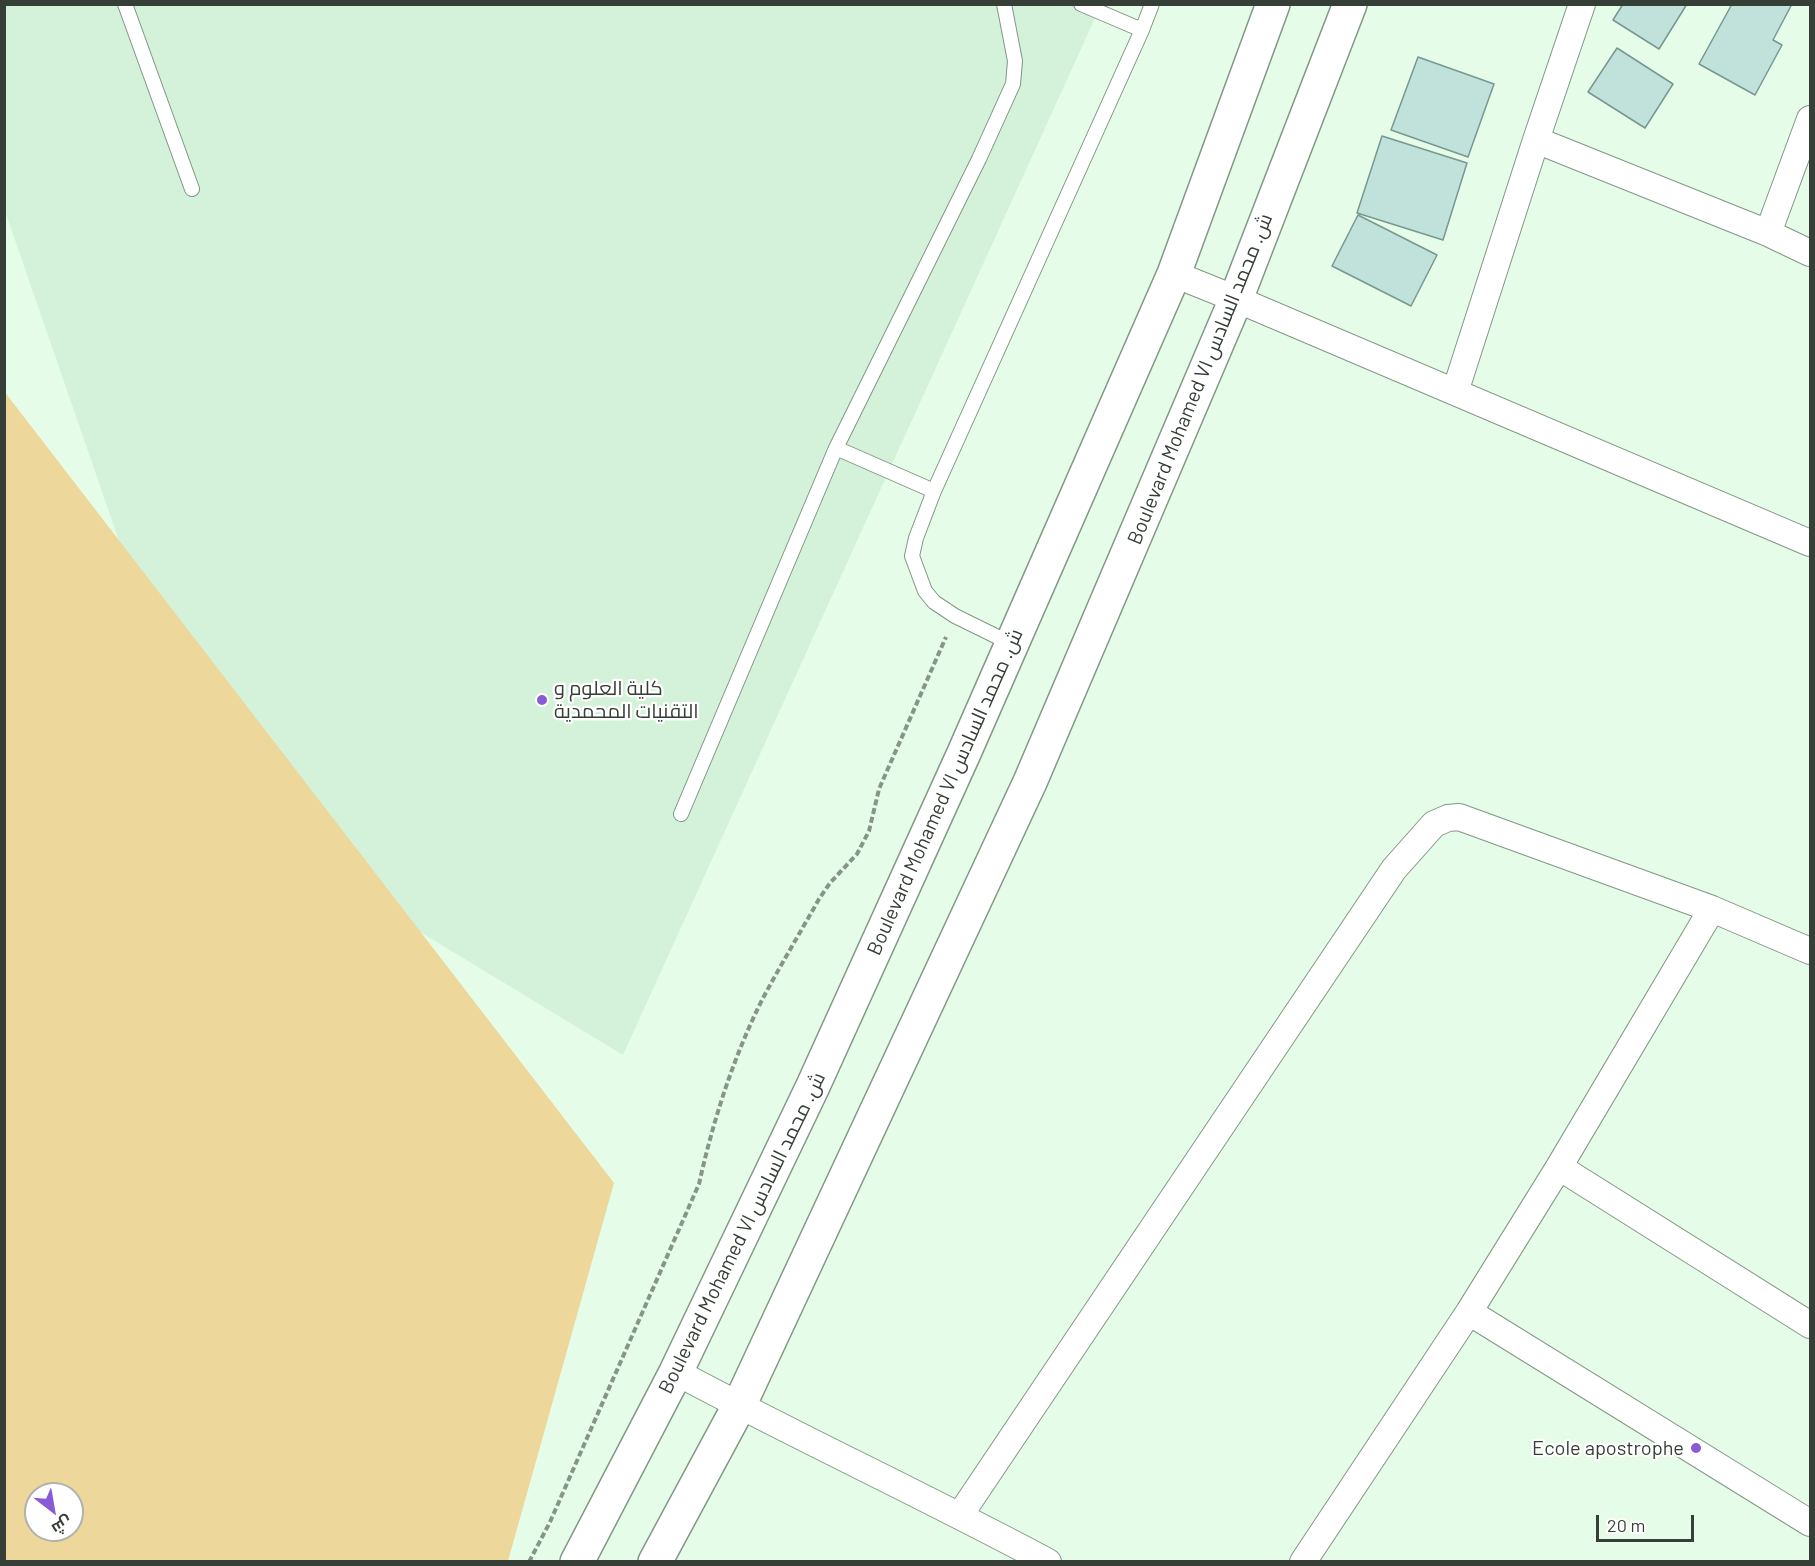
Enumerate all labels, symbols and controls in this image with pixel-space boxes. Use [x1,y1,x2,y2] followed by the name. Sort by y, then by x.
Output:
[1122,210,1278,548] street label: Boulevard Mohamed VI ش. محمد السادس
[862,625,1028,959] street label: Boulevard Mohamed VI ش. محمد السادس
[554,676,699,723] place label: كلية العلوم و التقنيات المحمدية
[535,693,549,707] marker: كلية العلوم و التقنيات المحمدية
[653,1068,831,1398] street label: Boulevard Mohamed VI ش. محمد السادس
[1532,1436,1684,1460] place label: Ecole apostrophe
[1689,1441,1703,1455] marker: Ecole apostrophe
[24,1482,84,1542] north arrow
[1599,1503,1696,1541] scale bar
[49,1513,76,1540] text: ش
[1607,1514,1645,1536] text: 20 m

